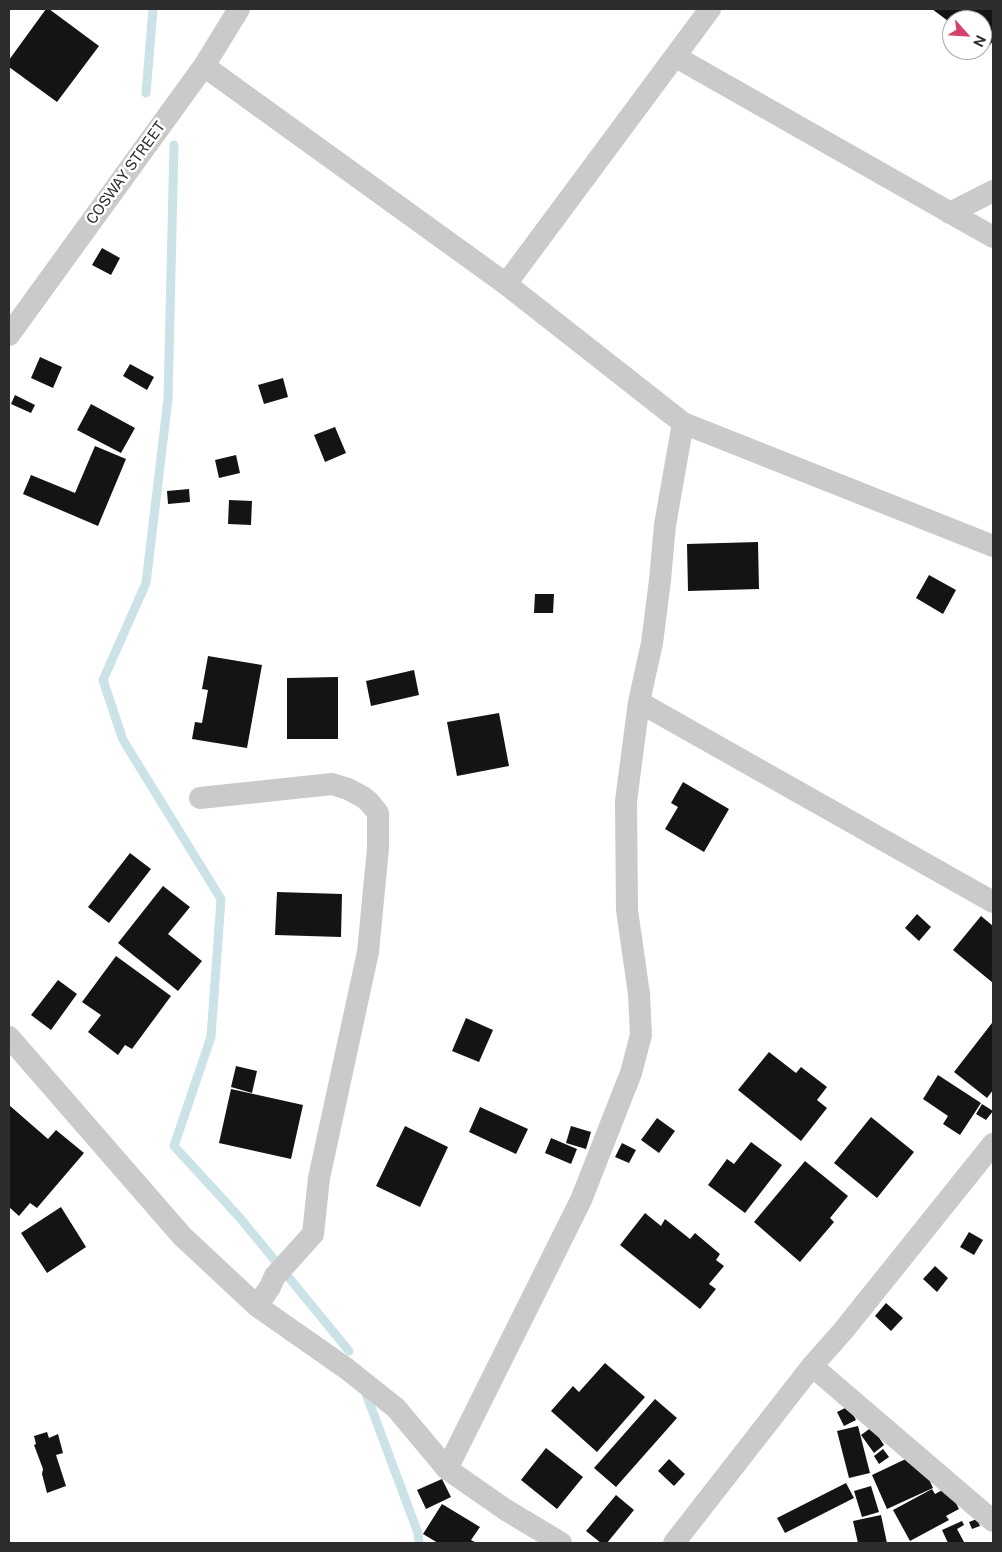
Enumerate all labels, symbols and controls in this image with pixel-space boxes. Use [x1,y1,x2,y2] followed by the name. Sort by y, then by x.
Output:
[942,10,992,60] north arrow
[970,33,989,50] text: N
[83,118,169,228] street label: COSWAY STREET

